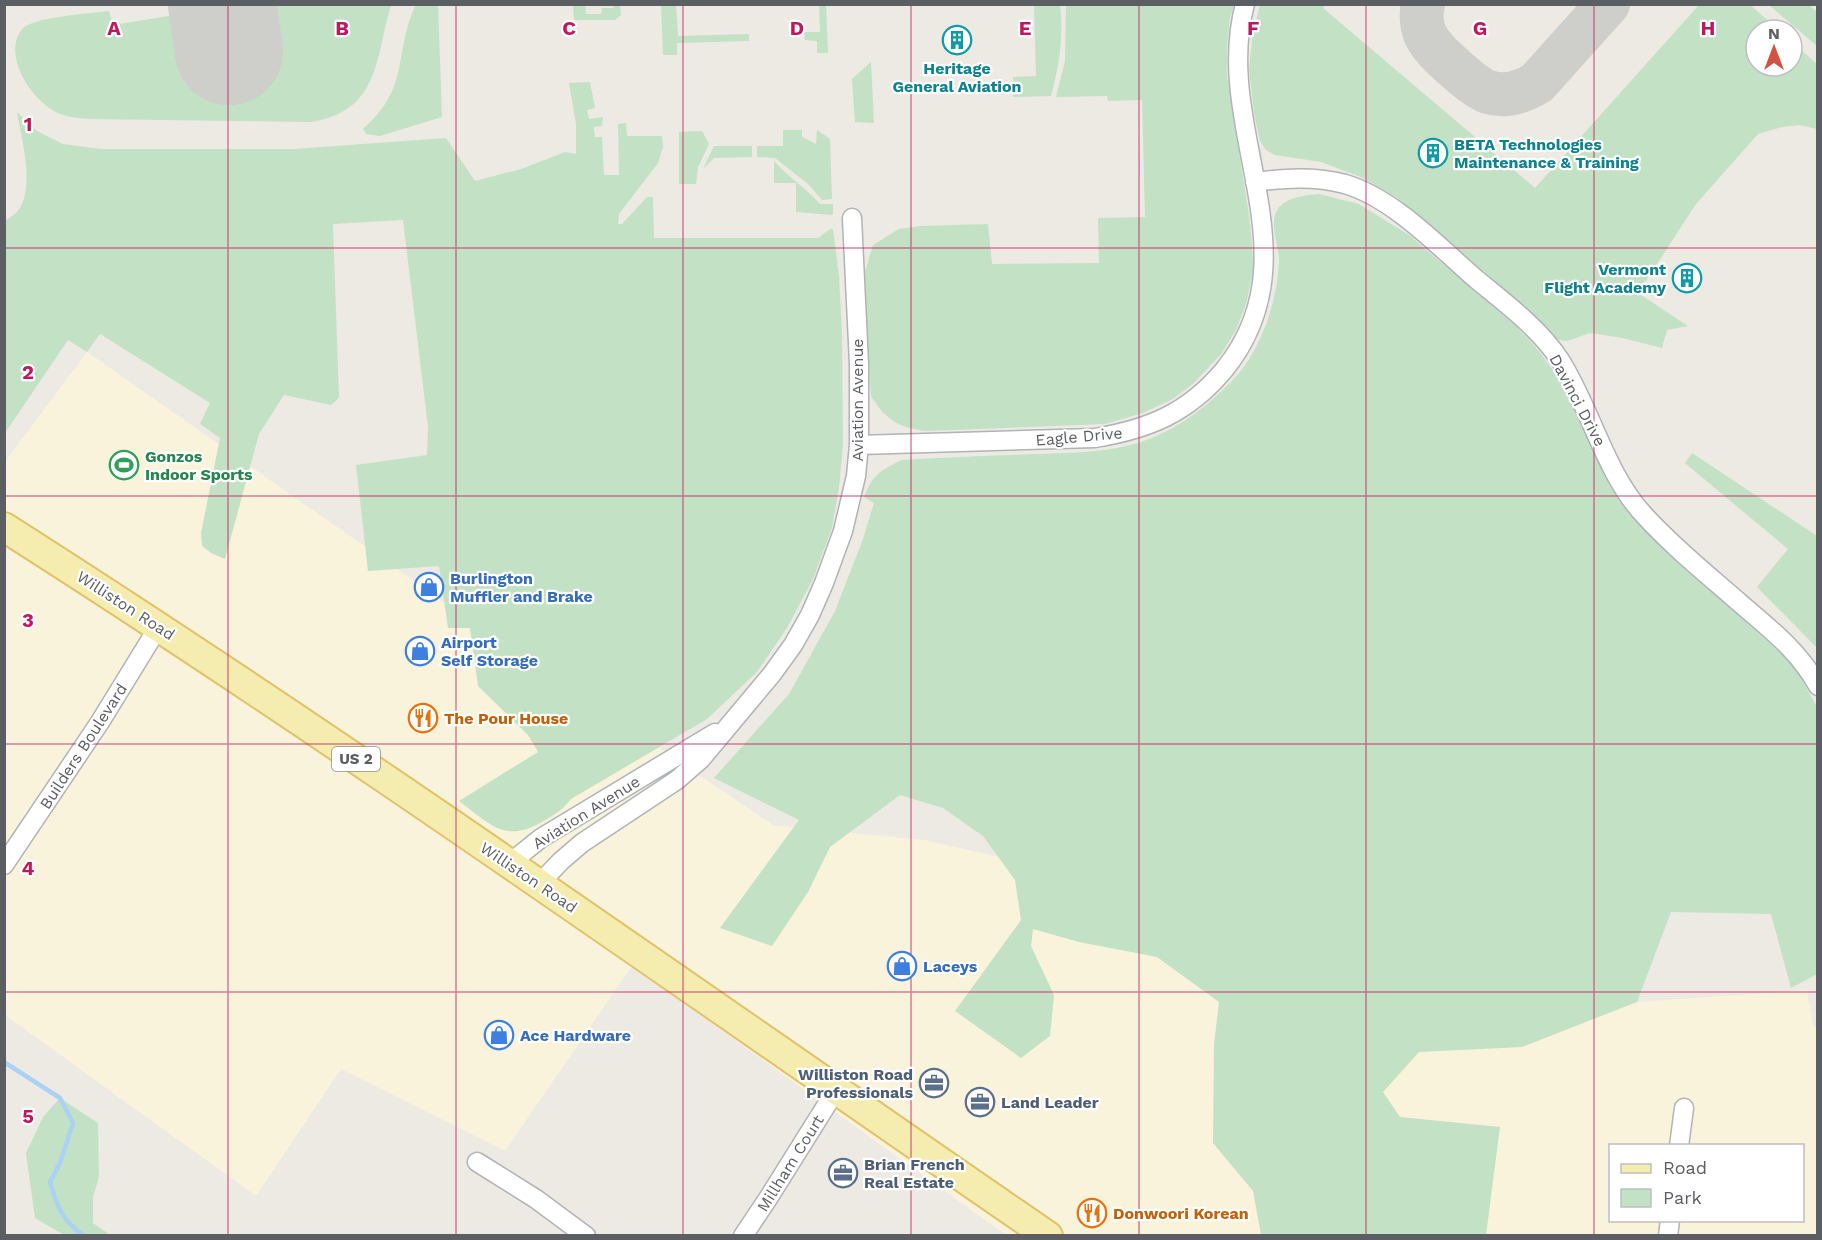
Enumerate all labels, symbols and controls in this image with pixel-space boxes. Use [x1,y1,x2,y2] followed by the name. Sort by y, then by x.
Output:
[107,16,121,40] text: A
[335,16,349,40] text: B
[562,16,576,40] text: C
[790,16,804,40] text: D
[1019,16,1031,40] text: E
[1247,16,1259,40] text: F
[1473,16,1487,40] text: G
[1701,16,1715,40] text: H
[1744,18,1804,78] north arrow
[941,24,973,56] building icon: Heritage General Aviation
[1768,24,1780,43] text: N
[892,59,1022,96] place label: Heritage General Aviation
[24,112,32,136] text: 1
[1454,135,1639,172] place label: BETA Technologies Maintenance & Training
[1417,137,1449,169] building icon: BETA Technologies Maintenance & Training
[1544,260,1667,297] place label: Vermont Flight Academy
[1671,262,1703,294] building icon: Vermont Flight Academy
[848,338,867,462] street label: Aviation Avenue
[1545,351,1610,449] street label: Davinci Drive
[22,360,34,384] text: 2
[1035,423,1123,450] street label: Eagle Drive
[145,447,253,484] place label: Gonzos Indoor Sports
[108,449,140,481] sports icon: Gonzos Indoor Sports
[73,567,178,644] street label: Williston Road
[450,569,593,606] place label: Burlington Muffler and Brake
[413,571,445,603] shop icon: Burlington Muffler and Brake
[22,608,34,632] text: 3
[441,633,538,670] place label: Airport Self Storage
[404,635,436,667] shop icon: Airport Self Storage
[36,680,131,813] street label: Builders Boulevard
[407,702,439,734] restaurant icon: The Pour House
[444,709,568,728] place label: The Pour House
[332,747,380,771] road number: US 2
[529,772,644,853] street label: Aviation Avenue
[477,838,581,917] street label: Williston Road
[22,856,35,880] text: 4
[886,950,918,982] shop icon: Laceys
[923,957,978,976] place label: Laceys
[483,1019,515,1051] shop icon: Ace Hardware
[520,1026,631,1045] place label: Ace Hardware
[798,1065,913,1102] place label: Williston Road Professionals
[918,1067,950,1099] office icon: Williston Road Professionals
[964,1086,996,1118] office icon: Land Leader
[1001,1093,1099,1112] place label: Land Leader
[22,1104,34,1128] text: 5
[753,1111,828,1215] street label: Millham Court
[1609,1144,1804,1222] legend
[864,1155,965,1192] place label: Brian French Real Estate
[827,1157,859,1189] office icon: Brian French Real Estate
[1663,1157,1707,1178] text: Road
[1663,1187,1702,1208] text: Park
[1076,1197,1108,1229] restaurant icon: Donwoori Korean
[1113,1204,1249,1223] place label: Donwoori Korean

